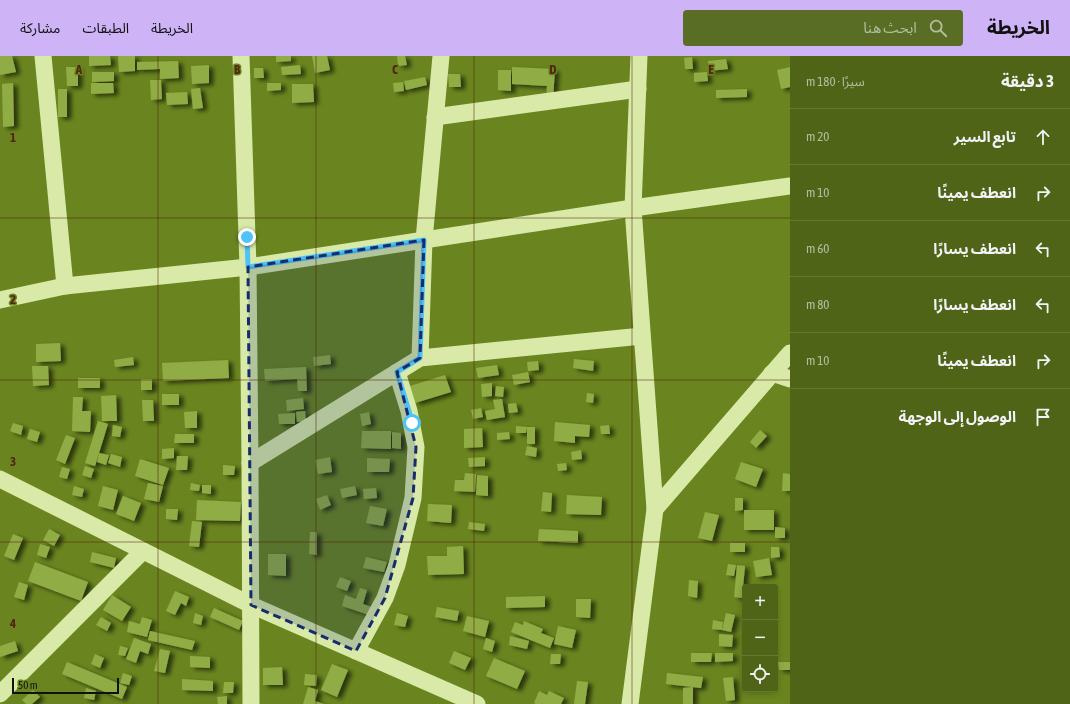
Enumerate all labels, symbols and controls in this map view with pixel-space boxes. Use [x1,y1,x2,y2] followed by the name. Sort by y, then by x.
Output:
[683,10,963,46] search box
[987,16,1050,38] text: الخريطة
[927,17,949,39] icon: search
[863,19,917,36] text: ابحث هنا
[20,20,60,36] text: مشاركة
[82,20,129,36] text: الطبقات
[151,20,193,36] text: الخريطة
[75,62,83,77] text: A
[234,62,241,77] text: B
[392,62,398,77] text: C
[549,62,557,77] text: D
[708,62,714,77] text: E
[1001,71,1054,91] text: 3 دقيقة
[806,74,865,89] text: سيرًا · 180 m
[1032,126,1054,148] icon: ahead
[954,128,1016,145] text: تابع السير
[806,129,829,144] text: 20 m
[10,130,16,145] text: 1
[1032,182,1054,204] icon: right
[937,184,1016,201] text: انعطف يمينًا
[806,185,829,200] text: 10 m
[238,228,256,246] route end
[1032,238,1054,260] icon: left
[933,240,1016,257] text: انعطف يسارًا
[806,241,829,256] text: 60 m
[10,292,16,307] text: 2
[1032,294,1054,316] icon: left
[933,296,1016,313] text: انعطف يسارًا
[806,297,829,312] text: 80 m
[1032,350,1054,372] icon: right
[937,352,1016,369] text: انعطف يمينًا
[806,353,829,368] text: 10 m
[1032,406,1054,428] icon: arrive
[899,408,1016,425] text: الوصول إلى الوجهة
[403,414,421,432] route start
[10,454,16,469] text: 3
[742,584,778,692] map controls
[742,584,778,620] button: +
[9,616,16,631] text: 4
[742,620,778,656] button: −
[742,656,778,692] button: locate
[12,676,119,695] scale bar
[18,679,38,691] text: 50 m

